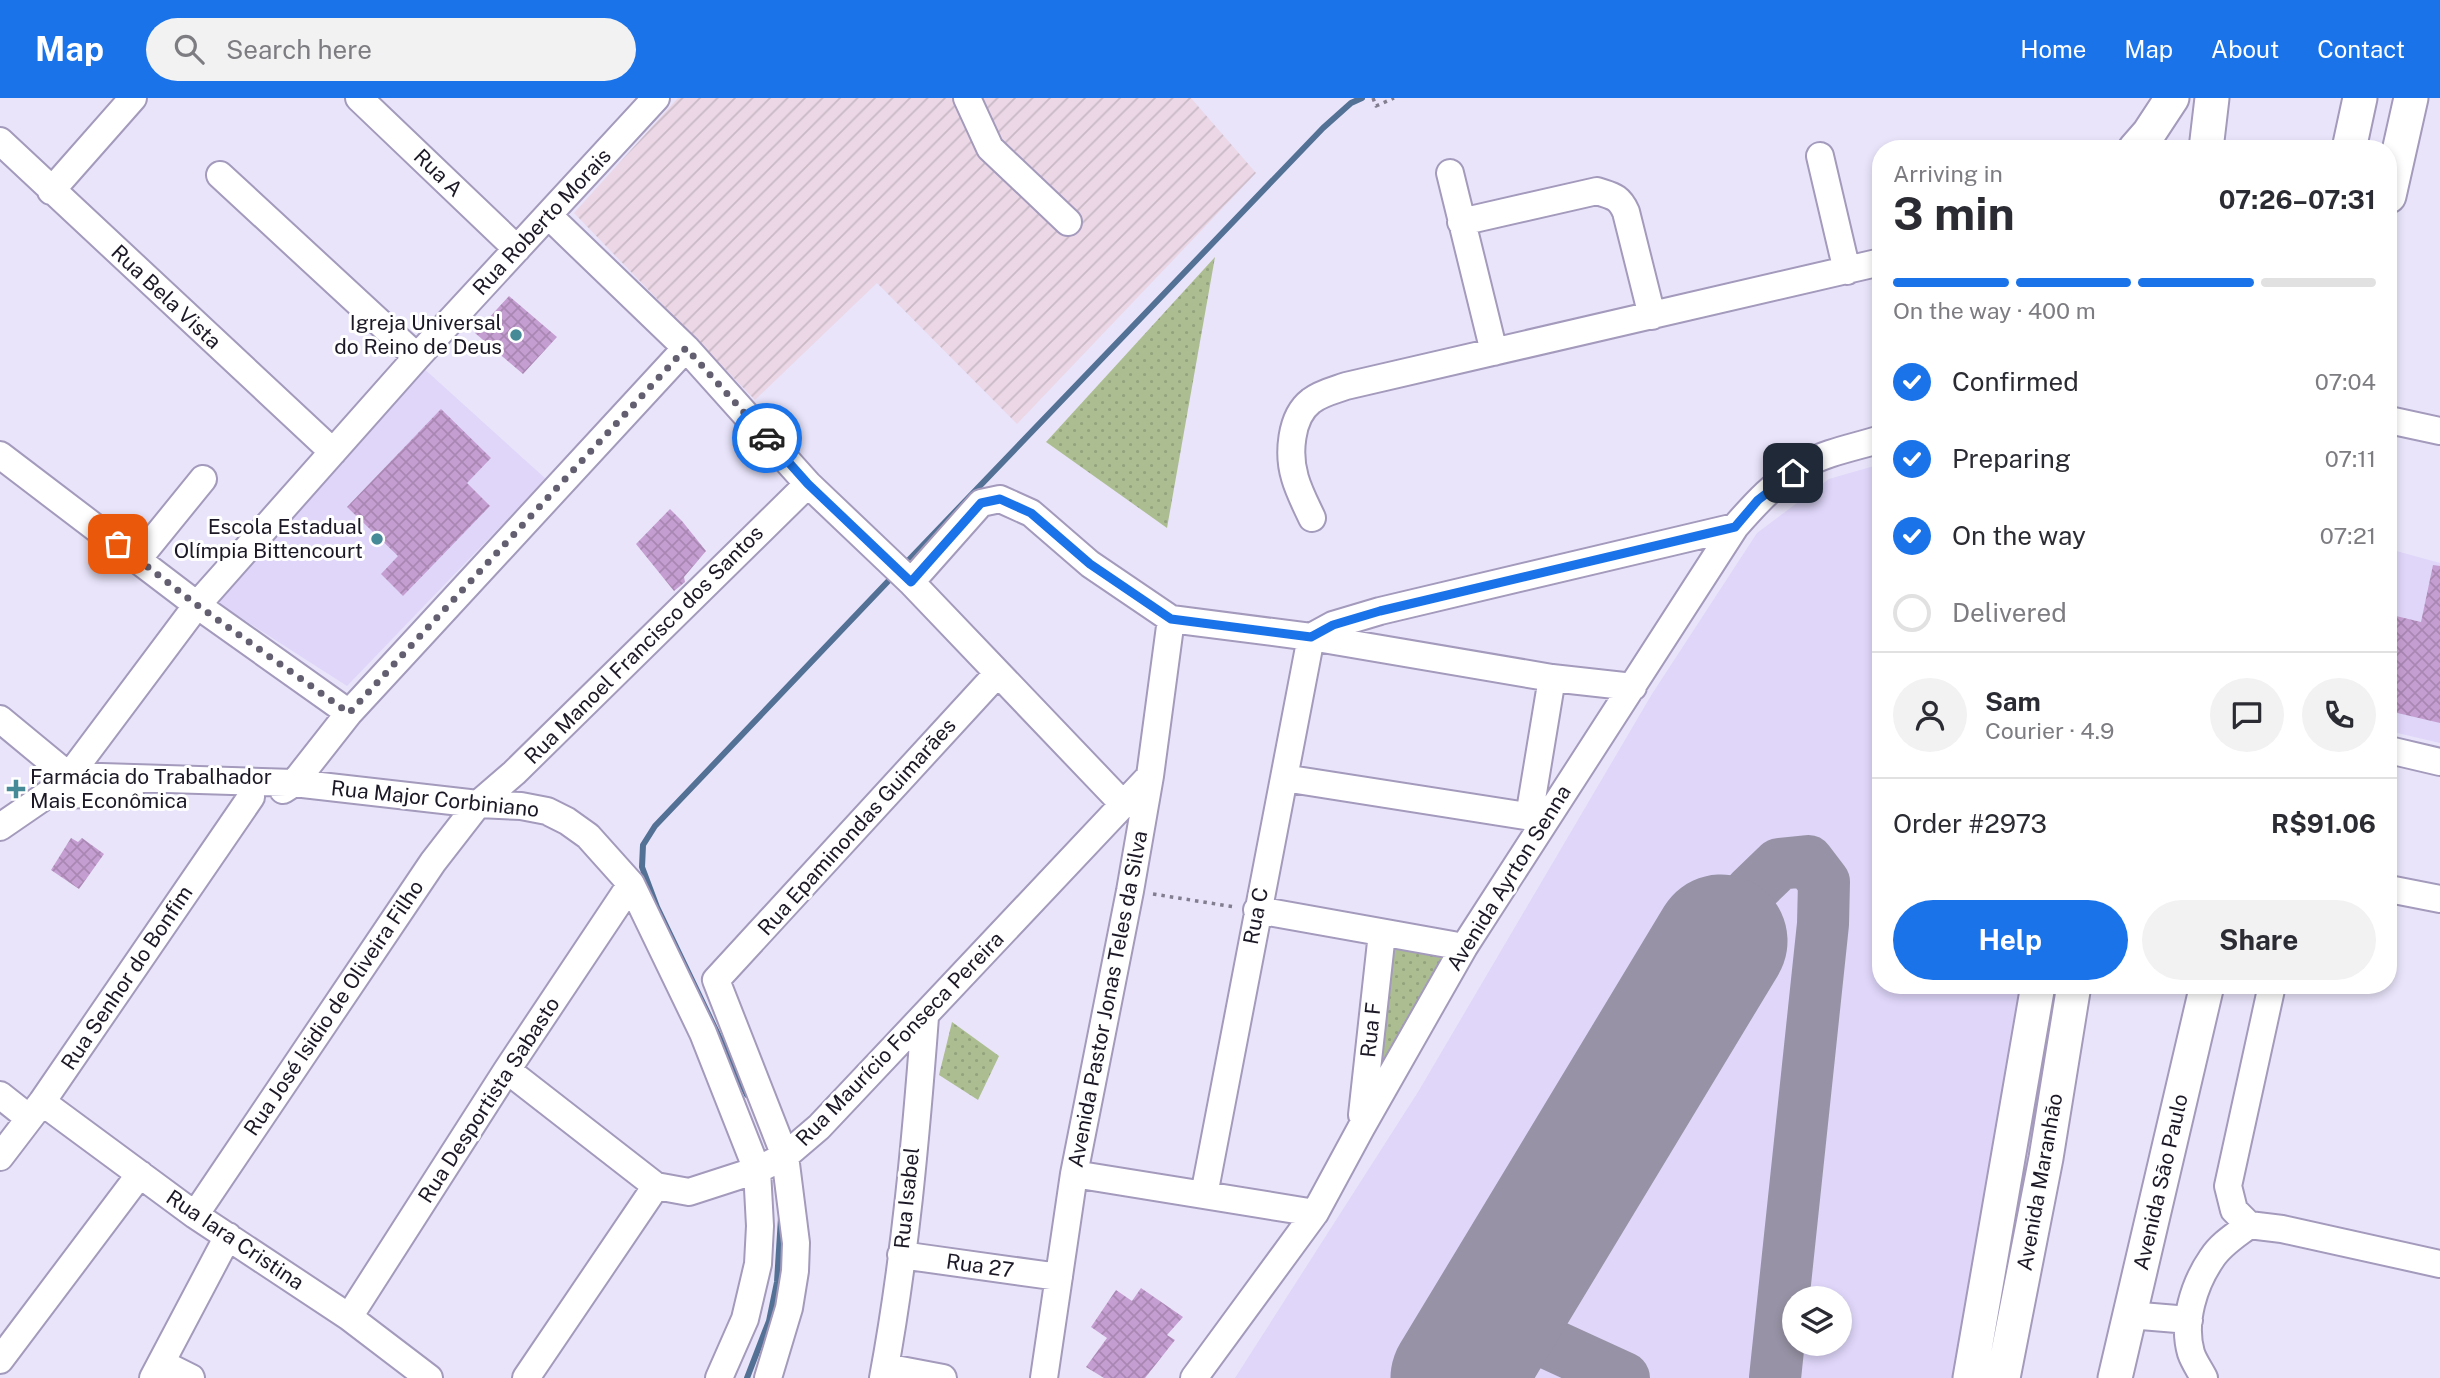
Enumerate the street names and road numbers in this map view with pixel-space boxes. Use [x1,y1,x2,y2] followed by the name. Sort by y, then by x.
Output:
[467,143,616,300] street label: Rua Roberto Morais
[409,144,468,202] street label: Rua A
[106,239,226,354] street label: Rua Bela Vista
[519,520,768,769] street label: Rua Manoel Francisco dos Santos
[752,713,961,940] street label: Rua Epaminondas Guimarães
[330,775,540,822] street label: Rua Major Corbiniano
[1441,780,1576,975] street label: Avenida Ayrton Senna
[1063,828,1152,1169] street label: Avenida Pastor Jonas Teles da Silva
[239,875,429,1140] street label: Rua José Isidio de Oliveira Filho
[56,881,198,1075] street label: Rua Senhor do Bonfim
[1238,885,1273,946] street label: Rua C
[790,926,1009,1151] street label: Rua Maurício Fonseca Pereira
[413,992,565,1207] street label: Rua Desportista Sabasto
[1355,1001,1386,1059] street label: Rua F
[2012,1091,2067,1273] street label: Avenida Maranhão
[2128,1092,2193,1272] street label: Avenida São Paulo
[889,1146,924,1250] street label: Rua Isabel
[162,1184,309,1295] street label: Rua Iara Cristina
[945,1248,1016,1283] street label: Rua 27

